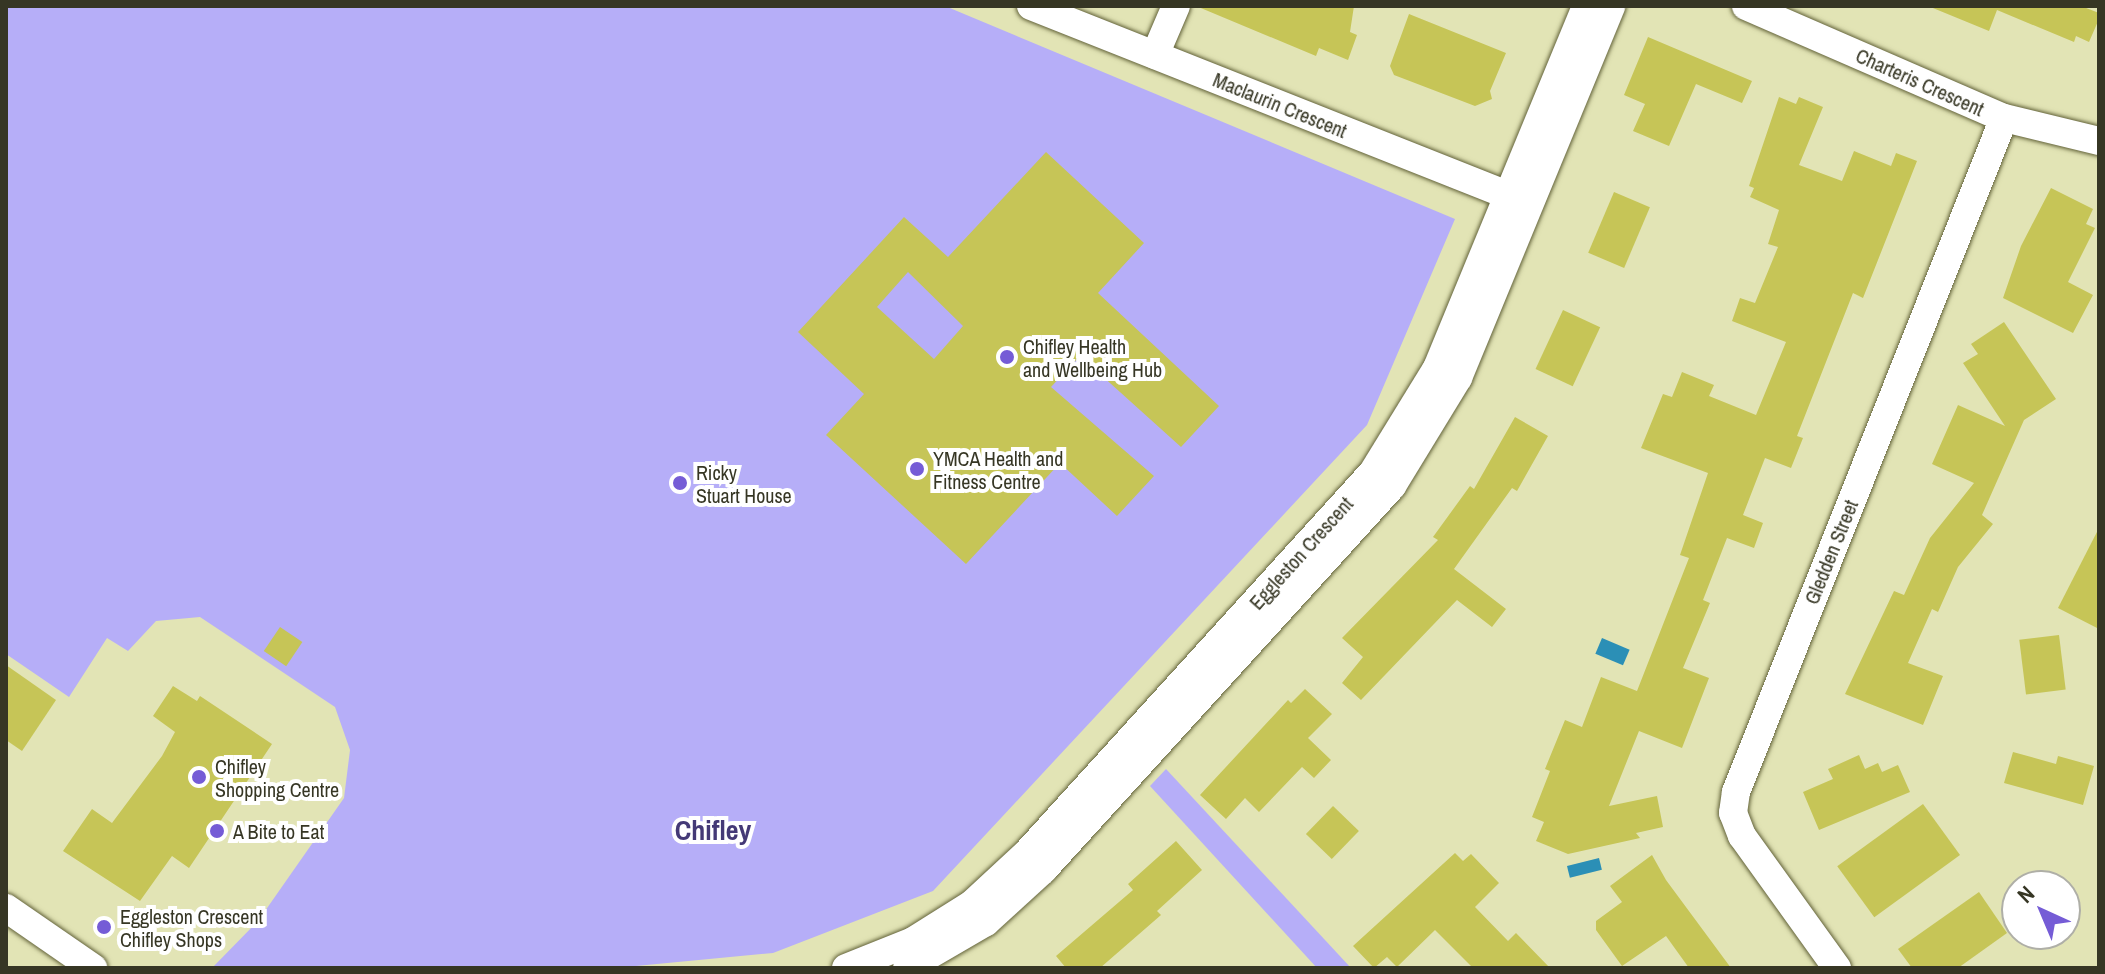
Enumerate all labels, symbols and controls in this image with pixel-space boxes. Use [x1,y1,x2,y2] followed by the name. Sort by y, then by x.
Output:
[1852,43,1988,121] street label: Charteris Crescent
[1210,67,1350,143] street label: Maclaurin Crescent
[1023,334,1162,381] place label: Chifley Health and Wellbeing Hub
[998,348,1016,366] marker: Chifley Health and Wellbeing Hub
[933,446,1064,493] place label: YMCA Health and Fitness Centre
[696,460,792,507] place label: Ricky Stuart House
[908,460,926,478] marker: YMCA Health and Fitness Centre
[671,474,689,492] marker: Ricky Stuart House
[1244,492,1358,614] street label: Eggleston Crescent
[1799,496,1863,608] street label: Gledden Street
[215,754,339,801] place label: Chifley Shopping Centre
[190,768,208,786] marker: Chifley Shopping Centre
[675,813,751,847] district label: Chifley
[233,819,325,843] place label: A Bite to Eat
[208,822,226,840] marker: A Bite to Eat
[2001,870,2081,950] north arrow
[2011,879,2041,909] text: N
[120,904,263,951] place label: Eggleston Crescent Chifley Shops
[95,918,113,936] marker: Eggleston Crescent Chifley Shops

